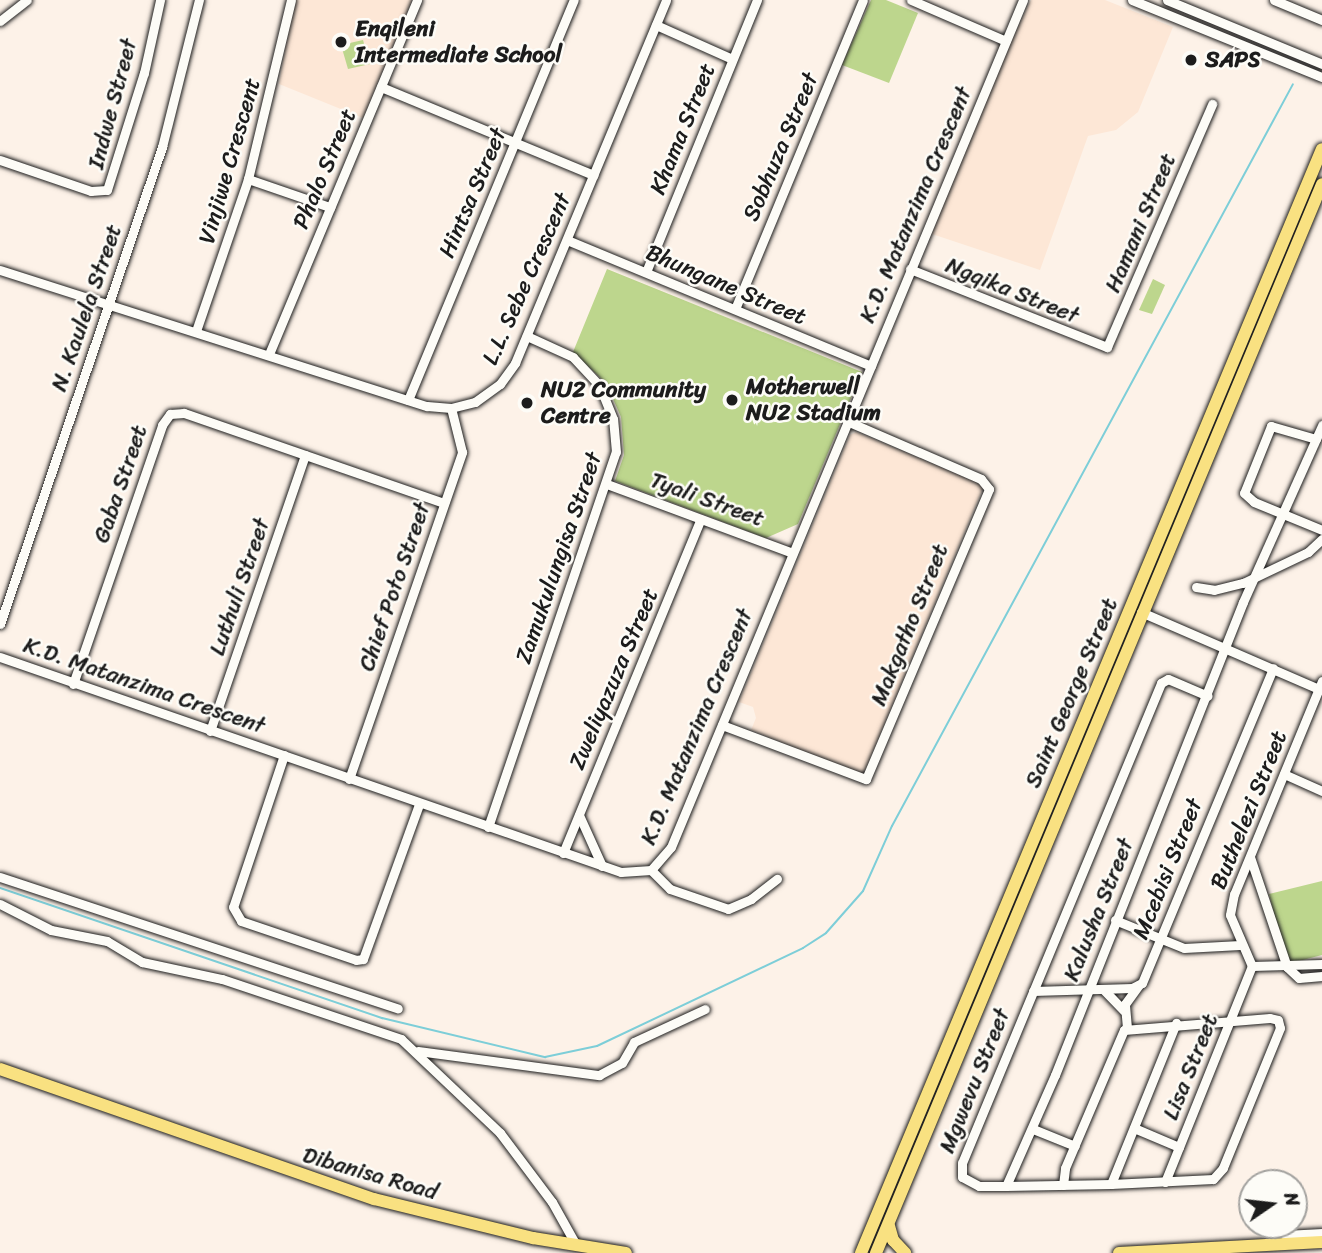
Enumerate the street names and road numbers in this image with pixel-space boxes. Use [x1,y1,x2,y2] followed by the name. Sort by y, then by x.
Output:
[82,36,144,172] street label: Indwe Street
[644,59,722,199] street label: Khama Street
[737,69,825,225] street label: Sobhuza Street
[193,75,267,247] street label: Vinjiwe Crescent
[853,82,979,328] street label: K.D. Matanzima Crescent
[287,104,363,234] street label: Phalo Street
[433,124,513,262] street label: Hintsa Street
[1099,149,1183,297] street label: Hamani Street
[476,187,578,371] street label: L.L. Sebe Crescent
[45,221,129,395] street label: N. Kaulela Street
[642,239,810,331] street label: Bhungane Street
[941,252,1083,330] street label: Ngqika Street
[88,421,154,547] street label: Gaba Street
[510,449,608,667] street label: Zamukulungisa Street
[646,467,768,533] street label: Tyali Street
[353,497,437,677] street label: Chief Poto Street
[204,515,276,659] street label: Luthuli Street
[865,540,955,710] street label: Makgatho Street
[563,584,665,774] street label: Zweliyazuza Street
[1020,594,1124,792] street label: Saint George Street
[634,604,760,850] street label: K.D. Matanzima Crescent
[18,631,270,741] street label: K.D. Matanzima Crescent
[1205,727,1293,893] street label: Buthelezi Street
[1127,795,1209,943] street label: Mcebisi Street
[1058,835,1140,985] street label: Kalusha Street
[933,1004,1017,1158] street label: Mgwevu Street
[1157,1010,1225,1124] street label: Lisa Street
[299,1142,441,1206] street label: Dibanisa Road

